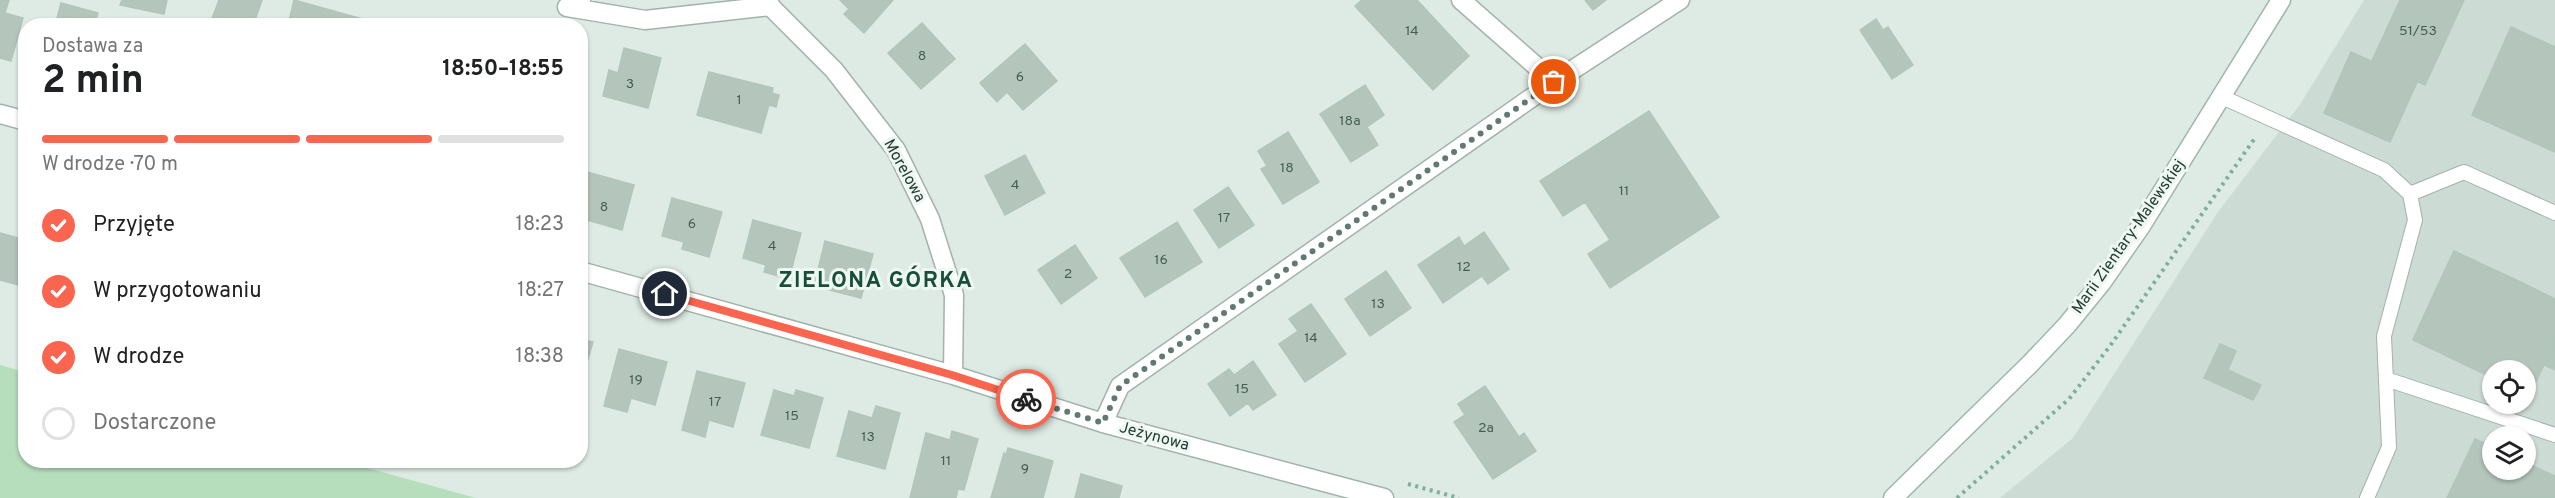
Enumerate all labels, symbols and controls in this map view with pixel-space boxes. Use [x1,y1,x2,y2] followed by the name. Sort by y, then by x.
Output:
[1405,23,1419,40] house number: 14
[2399,23,2437,40] house number: 51/53
[42,34,143,60] text: Dostawa za
[918,48,926,65] house number: 8
[442,56,564,83] text: 18:50–18:55
[1528,56,1579,107] pin
[42,58,144,107] text: 2 min
[1537,65,1570,98] icon: bag
[1016,69,1024,86] house number: 6
[626,76,634,93] house number: 3
[736,92,742,109] house number: 1
[1339,113,1361,130] house number: 18a
[879,136,929,206] street label: Morelowa
[42,152,178,178] text: W drodze · 70 m
[2068,156,2190,318] street label: Marii Zientary-Malewskiej
[1280,160,1294,177] house number: 18
[1011,177,1019,194] house number: 4
[1619,183,1629,200] house number: 11
[600,199,608,216] house number: 8
[42,209,75,242] icon: check
[1218,210,1230,227] house number: 17
[93,212,175,239] text: Przyjęte
[516,212,564,238] text: 18:23
[688,216,696,233] house number: 6
[768,238,776,255] house number: 4
[1154,252,1168,269] house number: 16
[1457,259,1471,276] house number: 12
[778,265,974,295] district label: ZIELONA GÓRKA
[1064,266,1072,283] house number: 2
[639,268,690,319] pin
[42,275,75,308] icon: check
[648,277,681,310] icon: home
[93,278,262,305] text: W przygotowaniu
[517,278,564,304] text: 18:27
[1371,296,1385,313] house number: 13
[1304,330,1318,347] house number: 14
[42,341,75,374] icon: check
[93,344,184,371] text: W drodze
[516,344,564,370] text: 18:38
[2482,360,2536,480] map controls
[2482,360,2536,414] button: locate
[996,369,1056,429] courier
[629,372,643,389] house number: 19
[1235,381,1249,398] house number: 15
[1010,383,1043,416] icon: bike
[709,394,721,411] house number: 17
[785,408,799,425] house number: 15
[93,410,216,437] text: Dostarczone
[1117,418,1191,456] street label: Jeżynowa
[1478,420,1494,437] house number: 2a
[2482,426,2536,480] button: layers
[861,429,875,446] house number: 13
[941,453,951,470] house number: 11
[1021,461,1029,478] house number: 9

